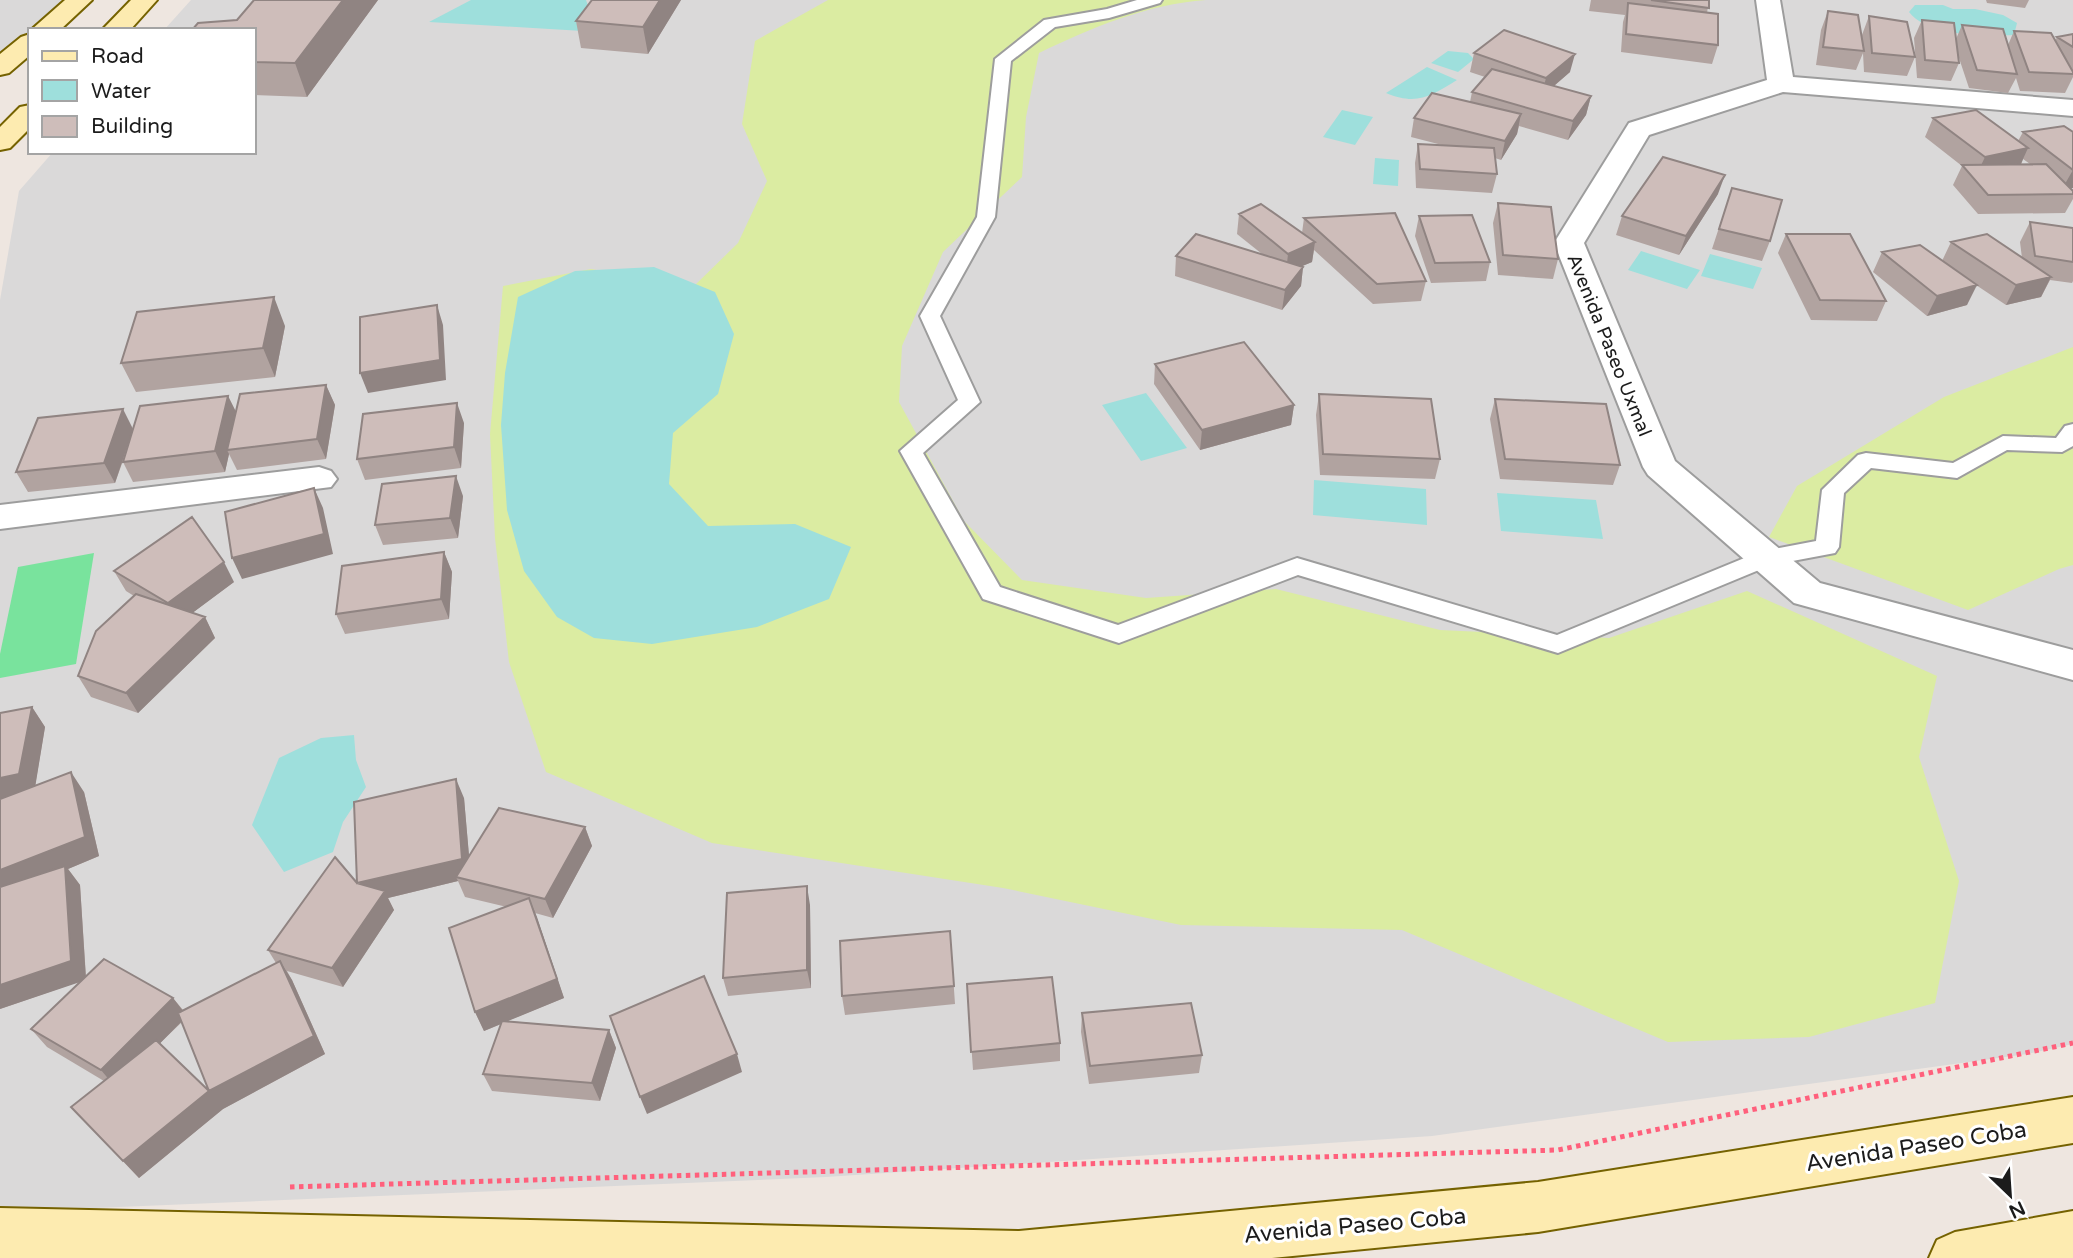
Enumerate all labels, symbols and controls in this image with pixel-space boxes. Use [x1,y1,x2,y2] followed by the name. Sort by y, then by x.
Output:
[28,28,256,154] legend
[91,44,144,69] text: Road
[91,79,151,104] text: Water
[91,114,173,139] text: Building
[1562,251,1656,440] street label: Avenida Paseo Uxmal
[1804,1116,2029,1178] street label: Avenida Paseo Coba
[1975,1160,2045,1230] north arrow
[2005,1196,2028,1223] text: N
[1243,1202,1468,1250] street label: Avenida Paseo Coba

